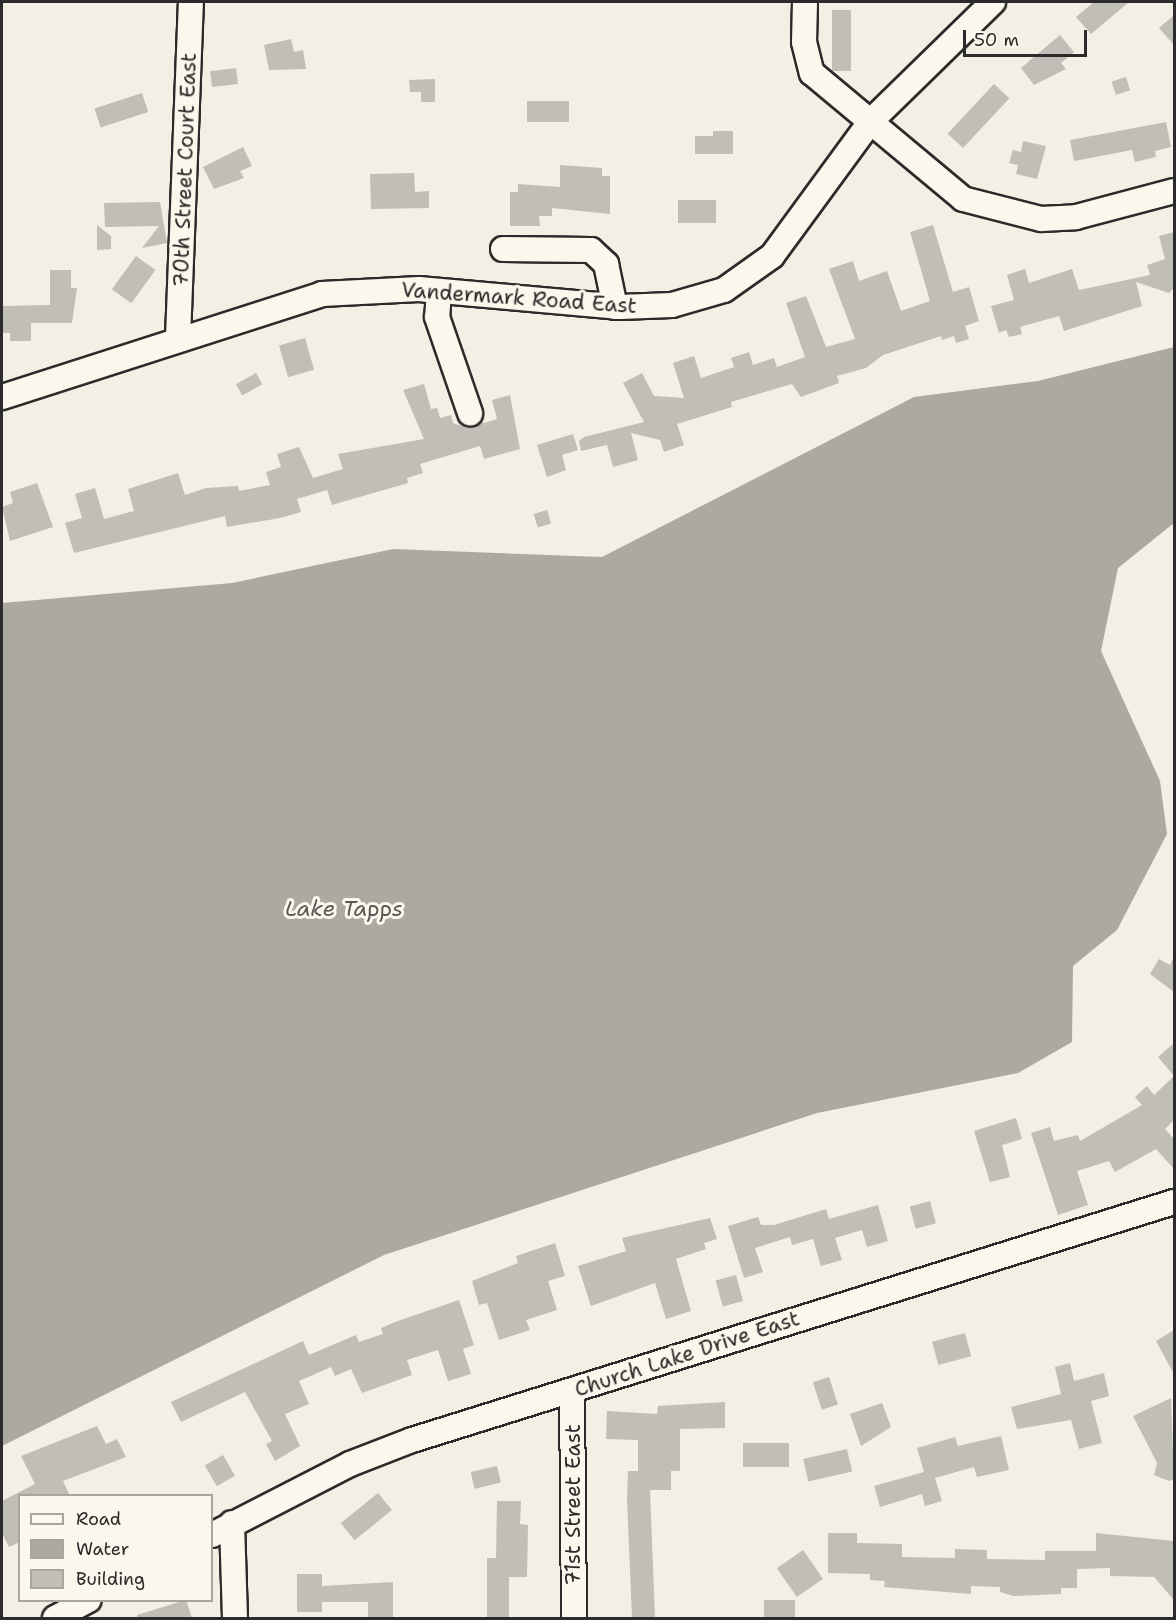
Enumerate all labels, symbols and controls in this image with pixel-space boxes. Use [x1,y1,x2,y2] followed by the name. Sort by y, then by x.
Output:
[966,18,1090,56] scale bar
[974,28,1019,52] text: 50 m
[168,52,202,288] street label: 70th Street Court East
[400,277,638,319] street label: Vandermark Road East
[285,896,403,922] water label: Lake Tapps
[571,1306,803,1402] street label: Church Lake Drive East
[560,1424,586,1586] street label: 71st Street East
[18,1494,213,1602] legend
[76,1507,121,1531] text: Road
[76,1537,129,1561] text: Water
[76,1567,145,1591] text: Building

